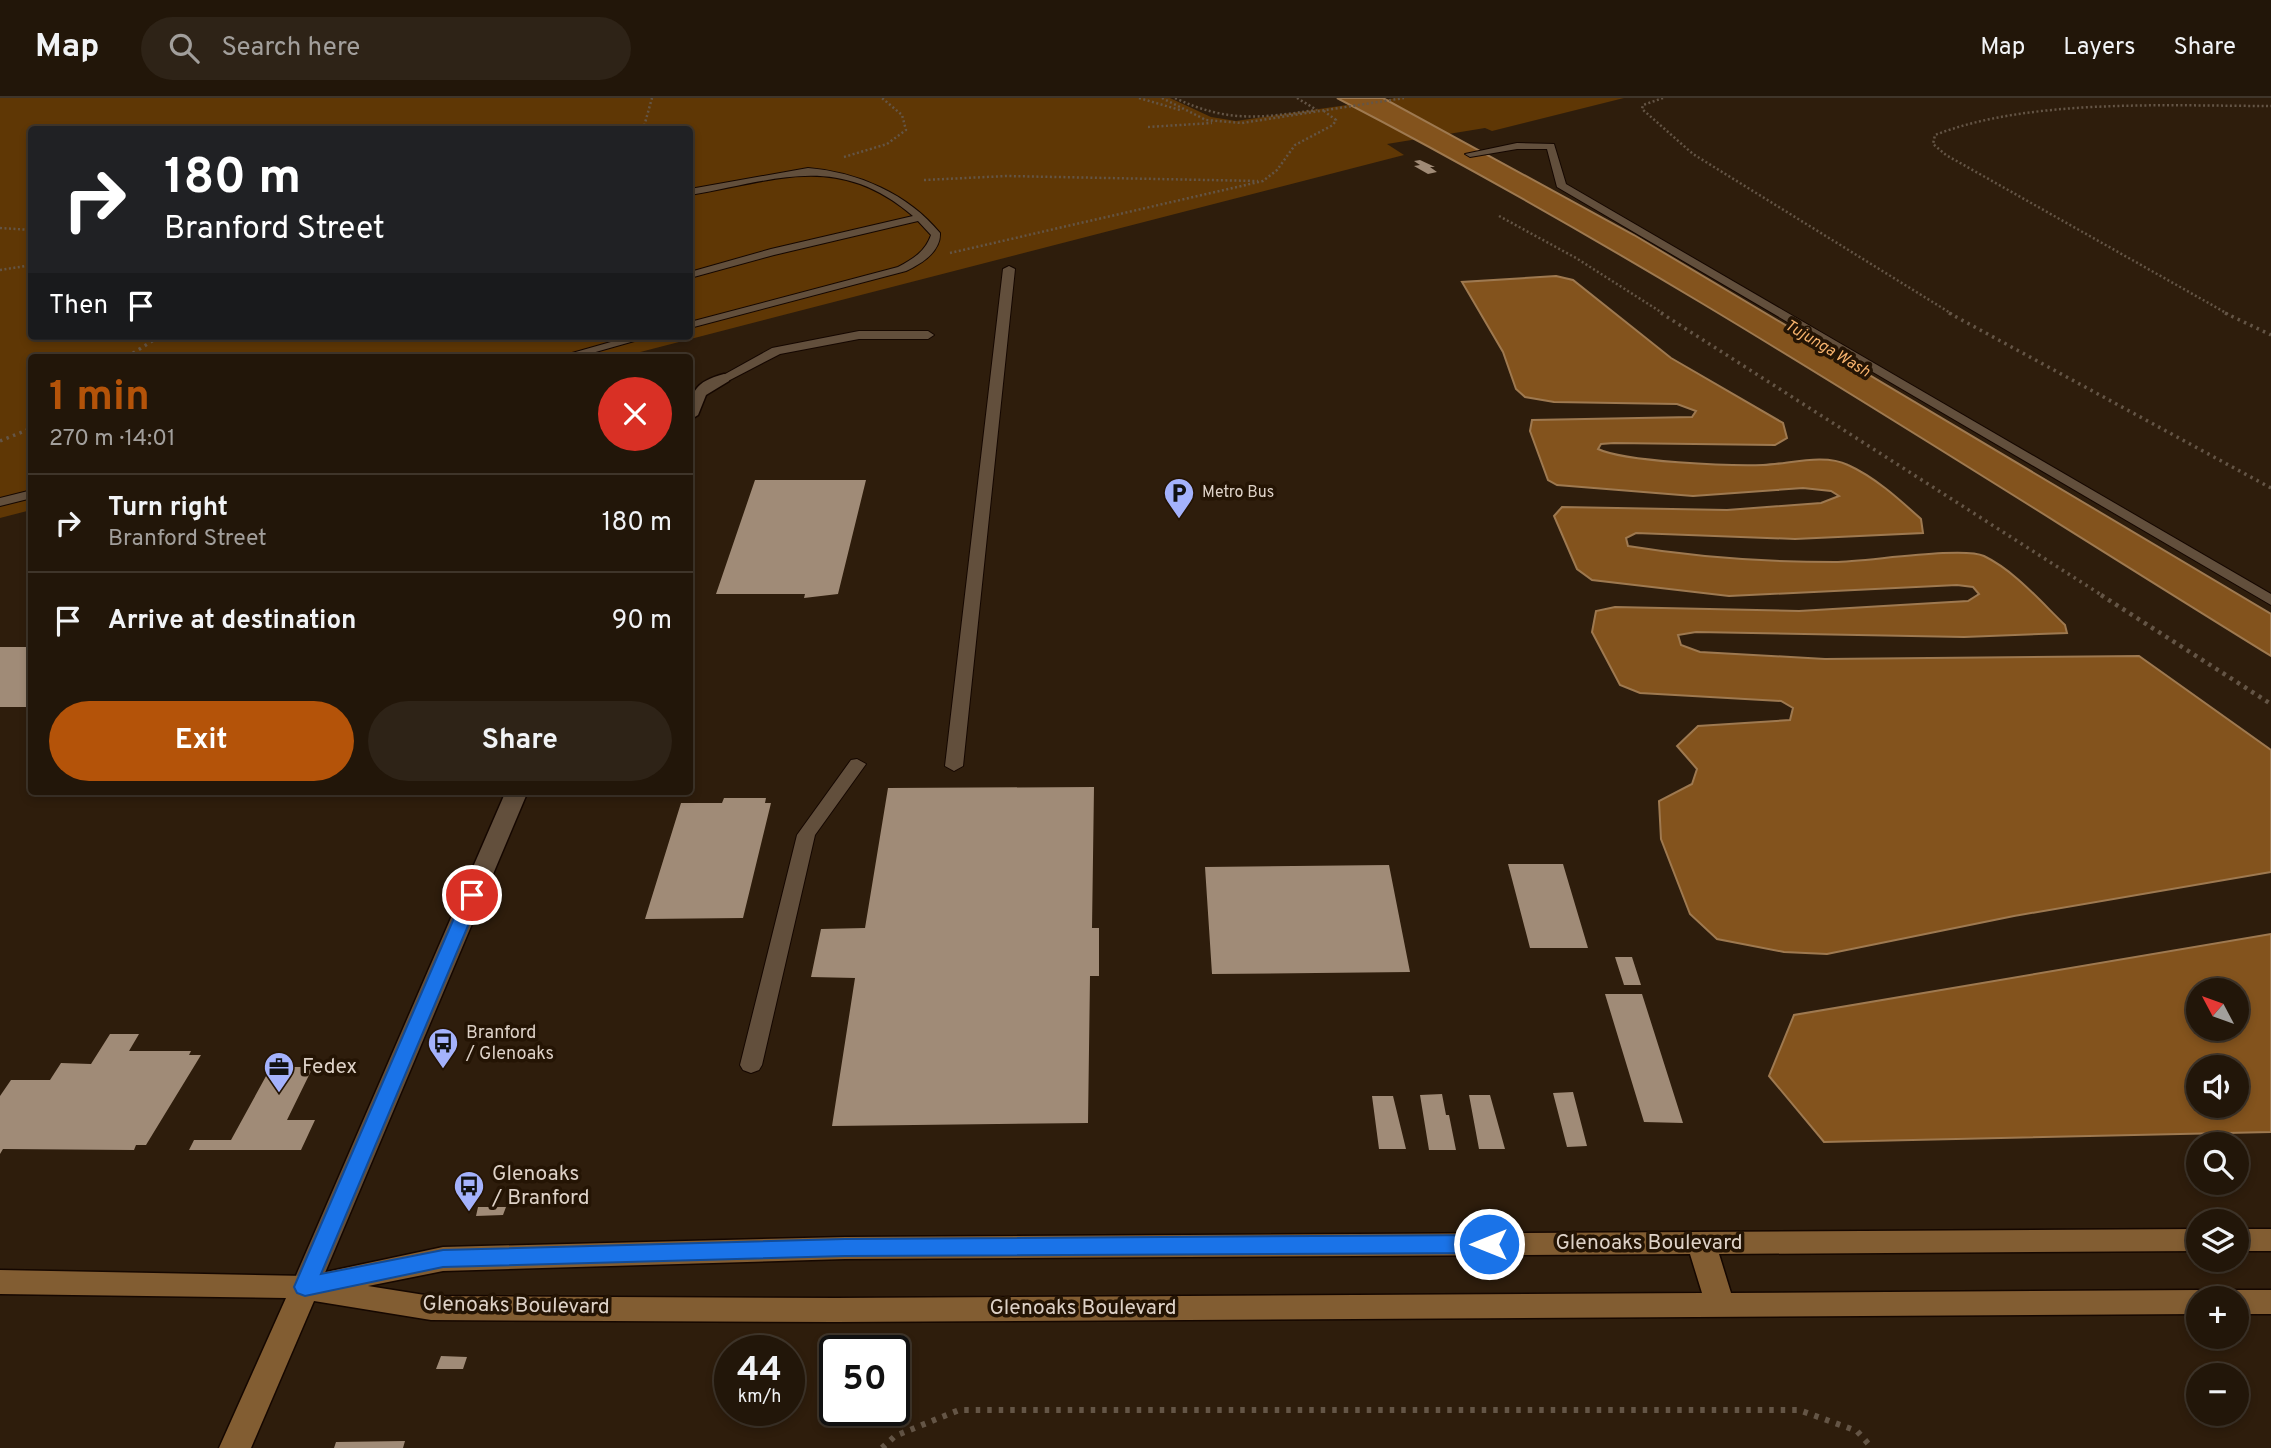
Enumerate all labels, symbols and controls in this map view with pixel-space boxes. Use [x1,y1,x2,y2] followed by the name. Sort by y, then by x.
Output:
[141,17,631,80] search box
[35,27,99,69] text: Map
[165,29,203,67] icon: search
[221,32,360,65] text: Search here
[1980,33,2025,63] text: Map
[2063,33,2135,63] text: Layers
[2173,33,2236,63] text: Share
[164,149,301,211] text: 180 m
[49,154,140,245] icon: right
[164,210,385,250] text: Branford Street
[122,287,160,325] icon: arrive
[49,290,108,323] text: Then
[1781,316,1874,382] water label: Tujunga Wash
[49,372,150,425] text: 1 min
[598,377,672,451] button: close
[49,425,176,454] text: 270 m · 14:01
[1162,476,1196,520] parking icon: Metro Bus
[1202,483,1274,503] place label: Metro Bus
[108,492,228,525] text: Turn right
[49,504,87,542] icon: right
[602,507,672,540] text: 180 m
[108,525,267,554] text: Branford Street
[49,602,87,640] icon: arrive
[108,605,356,638] text: Arrive at destination
[612,605,672,638] text: 90 m
[49,701,354,781] button: Exit
[368,701,672,781] button: Share
[442,865,502,925] pin
[453,876,491,914] icon: arrive
[2186,978,2249,1041] north arrow
[2186,978,2249,1426] map controls
[465,1022,554,1066] place label: Branford / Glenoaks
[426,1026,460,1070] bus stop icon: Branford / Glenoaks
[262,1050,296,1094] office icon: Fedex
[302,1054,357,1081] place label: Fedex
[2186,1055,2249,1118] button: sound
[2186,1132,2249,1195] button: search
[491,1161,589,1212] place label: Glenoaks / Branford
[452,1169,486,1213] bus stop icon: Glenoaks / Branford
[1452,1207,1526,1281] position arrow
[2186,1209,2249,1272] button: layers
[1555,1230,1743,1257] street label: Glenoaks Boulevard
[2186,1286,2249,1349] button: +
[422,1291,610,1321] street label: Glenoaks Boulevard
[989,1295,1177,1322] street label: Glenoaks Boulevard
[819,1335,910,1426] speed limit sign: 50
[737,1349,782,1393] text: 44
[2186,1363,2249,1426] button: −
[738,1386,781,1409] text: km/h

